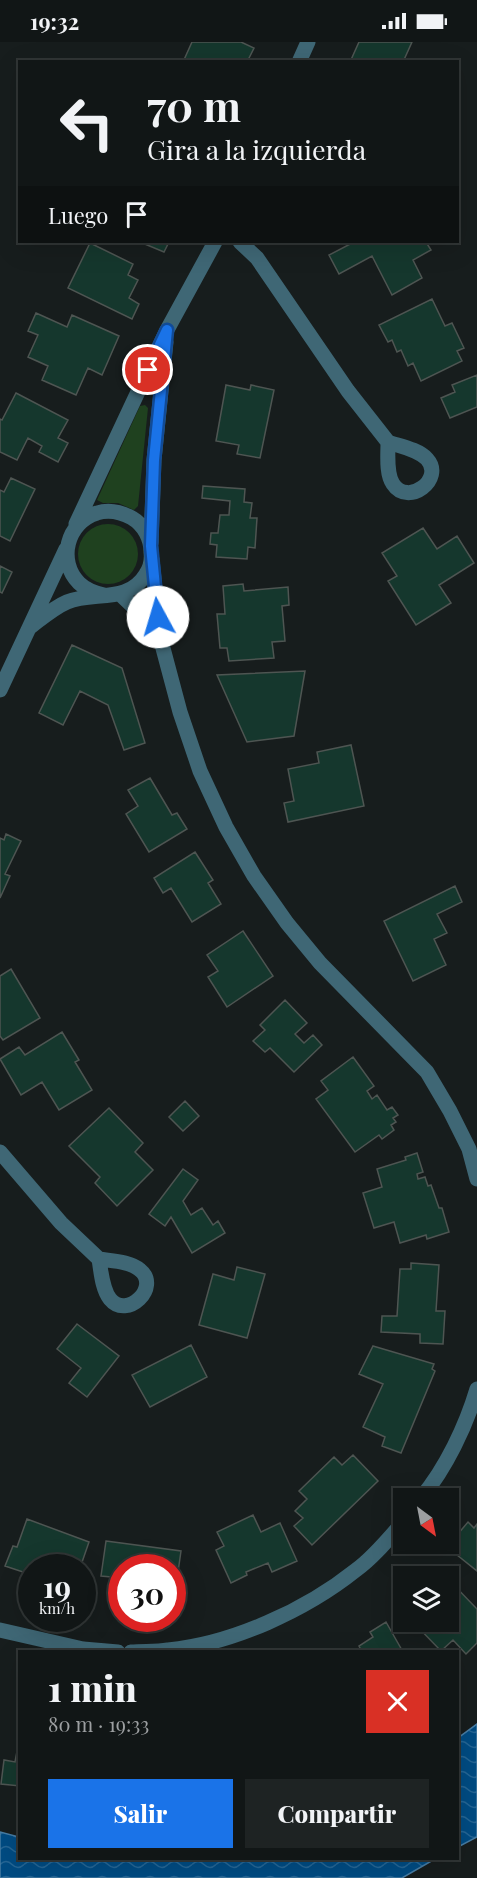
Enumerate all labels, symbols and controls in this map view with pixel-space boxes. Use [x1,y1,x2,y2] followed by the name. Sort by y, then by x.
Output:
[30,6,79,36] text: 19:32
[147,77,241,133] text: 70 m
[48,84,126,162] icon: left
[147,131,366,167] text: Gira a la izquierda
[120,198,153,231] icon: arrive
[48,200,108,230] text: Luego
[122,344,173,395] pin
[131,353,164,386] icon: arrive
[126,585,190,649] position arrow
[393,1488,459,1554] north arrow
[393,1488,459,1632] map controls
[108,1554,186,1632] speed limit sign: 30
[43,1566,71,1606] text: 19
[393,1566,459,1632] button: layers
[39,1598,75,1618] text: km/h
[48,1663,137,1711] text: 1 min
[366,1670,429,1733] button: close
[48,1710,149,1737] text: 80 m · 19:33
[48,1779,233,1848] button: Salir
[245,1779,429,1848] button: Compartir

